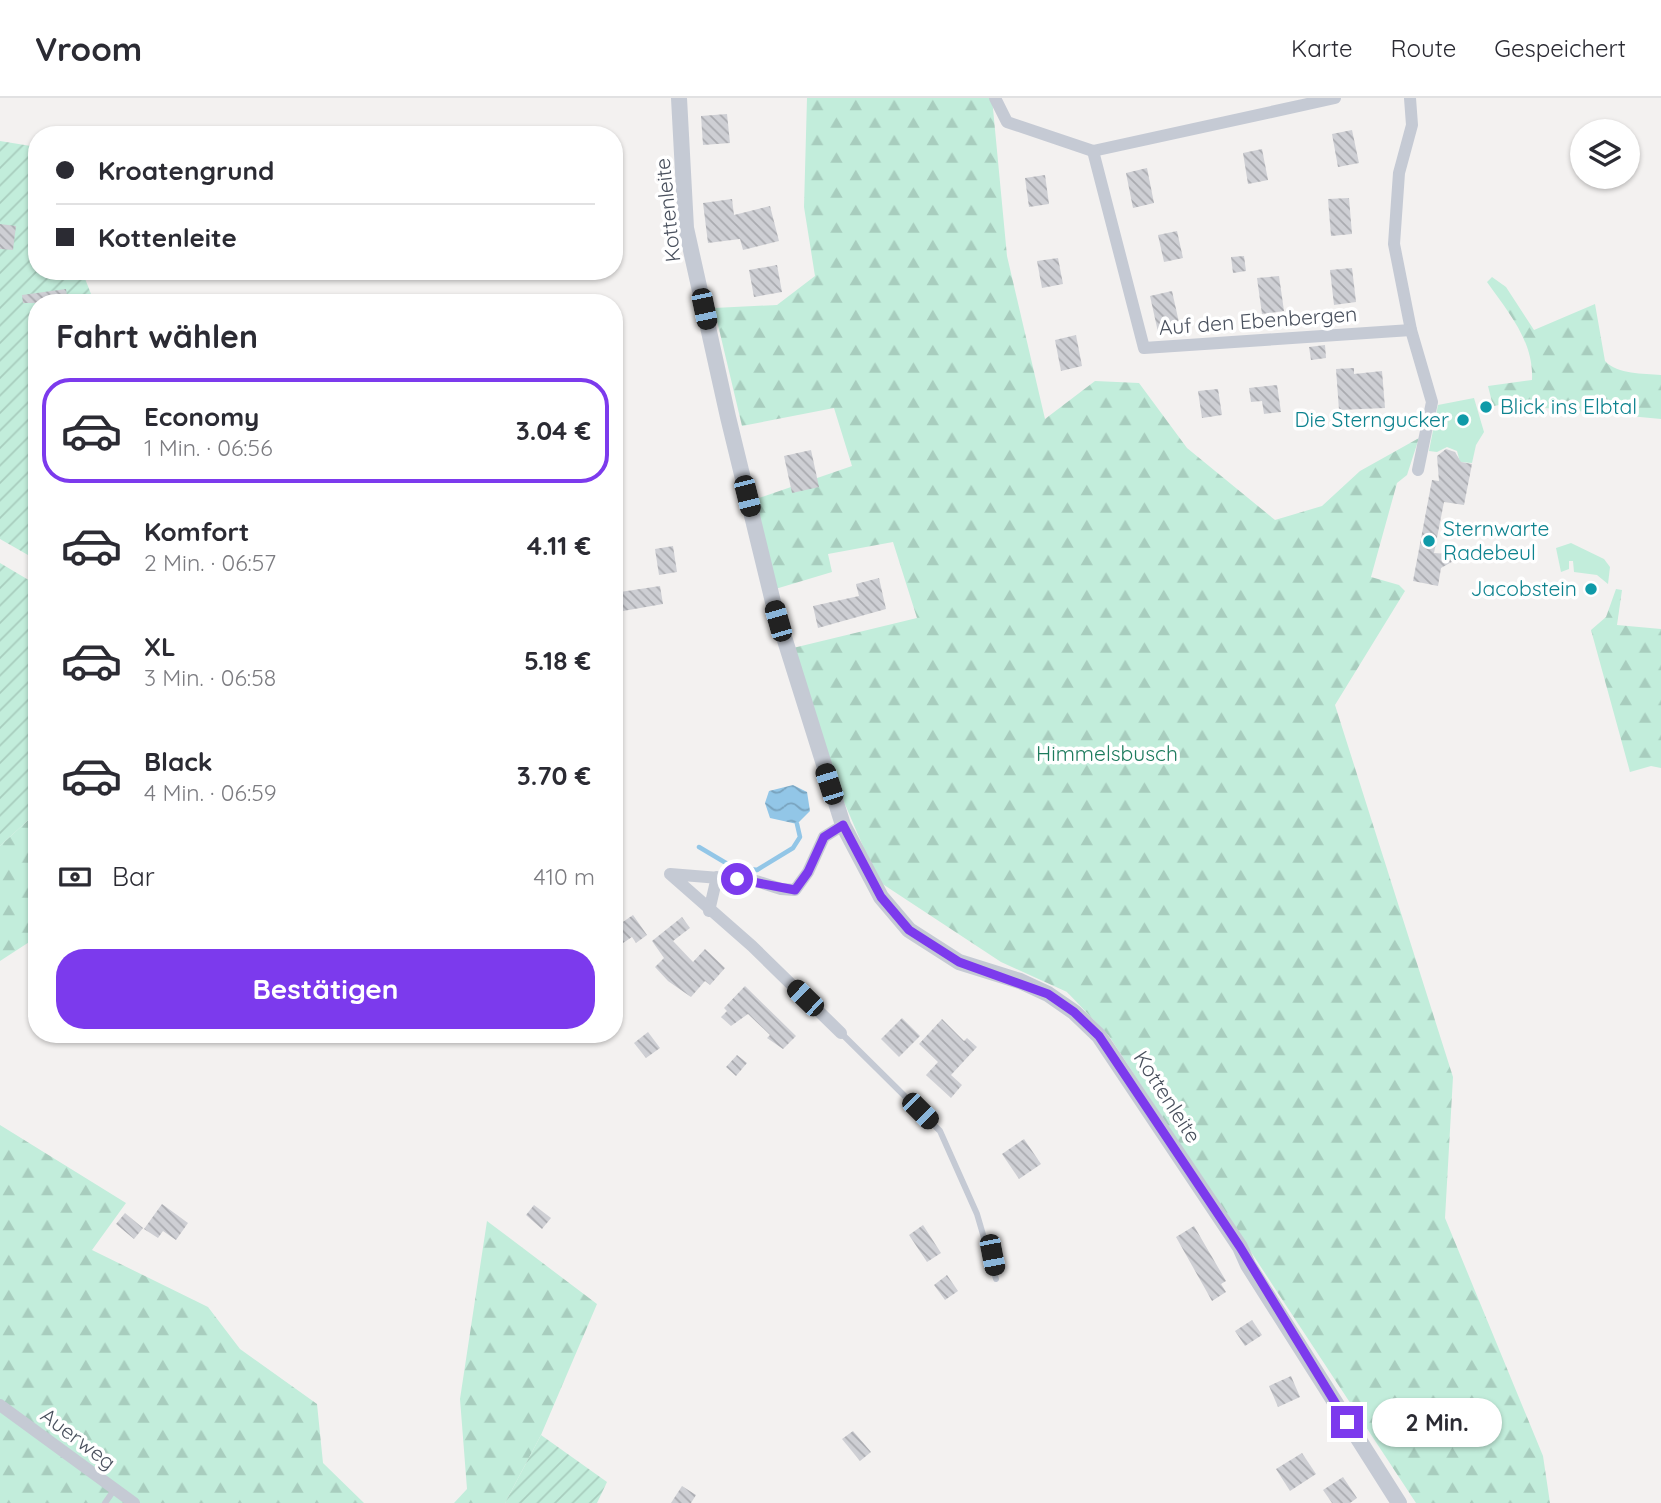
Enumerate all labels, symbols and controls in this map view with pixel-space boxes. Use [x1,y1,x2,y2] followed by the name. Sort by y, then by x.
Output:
[35,28,142,69] text: Vroom
[1291,33,1353,63] text: Karte
[1391,33,1456,63] text: Route
[1494,33,1626,63] text: Gespeichert
[1570,119,1640,189] map controls
[1570,119,1640,189] button: layers
[98,154,274,187] text: Kroatengrund
[649,157,685,263] street label: Kottenleite
[98,221,237,254] text: Kottenleite
[690,286,719,332] car
[1158,300,1358,340] street label: Auf den Ebenbergen
[56,316,258,356] text: Fahrt wählen
[1500,393,1637,419] place label: Blick ins Elbtal
[60,399,123,462] icon: car
[1478,399,1494,415] marker: Blick ins Elbtal
[144,400,259,433] text: Economy
[1294,406,1449,432] place label: Die Sterngucker
[1455,412,1471,428] marker: Die Sterngucker
[516,414,591,447] text: 3.04 €
[144,433,273,462] text: 1 Min. · 06:56
[732,473,763,519] car
[60,514,123,577] icon: car
[144,515,249,548] text: Komfort
[1443,515,1549,565] place label: Sternwarte Radebeul
[527,529,591,562] text: 4.11 €
[1421,533,1437,549] marker: Sternwarte Radebeul
[144,548,276,577] text: 2 Min. · 06:57
[1471,575,1577,601] place label: Jacobstein
[1583,581,1599,597] marker: Jacobstein
[763,598,794,644] car
[60,629,123,692] icon: car
[144,630,176,663] text: XL
[524,644,591,677] text: 5.18 €
[144,663,276,692] text: 3 Min. · 06:58
[1036,740,1178,766] park label: Himmelsbusch
[60,744,123,807] icon: car
[144,745,213,778] text: Black
[517,759,591,792] text: 3.70 €
[813,761,846,807] car
[144,778,277,807] text: 4 Min. · 06:59
[56,858,94,896] icon: cash
[112,860,155,893] text: Bar
[534,862,595,891] text: 410 m
[721,863,753,895] route start
[56,949,595,1029] button: Bestätigen
[783,976,828,1020] car
[1128,1046,1207,1147] street label: Kottenleite
[898,1089,943,1133] car
[978,1232,1007,1278] car
[1372,1398,1501,1446] callout: 2 Min.
[36,1402,121,1475] street label: Auerweg
[1331,1406,1363,1438] route end
[1405,1408,1469,1437] text: 2 Min.

